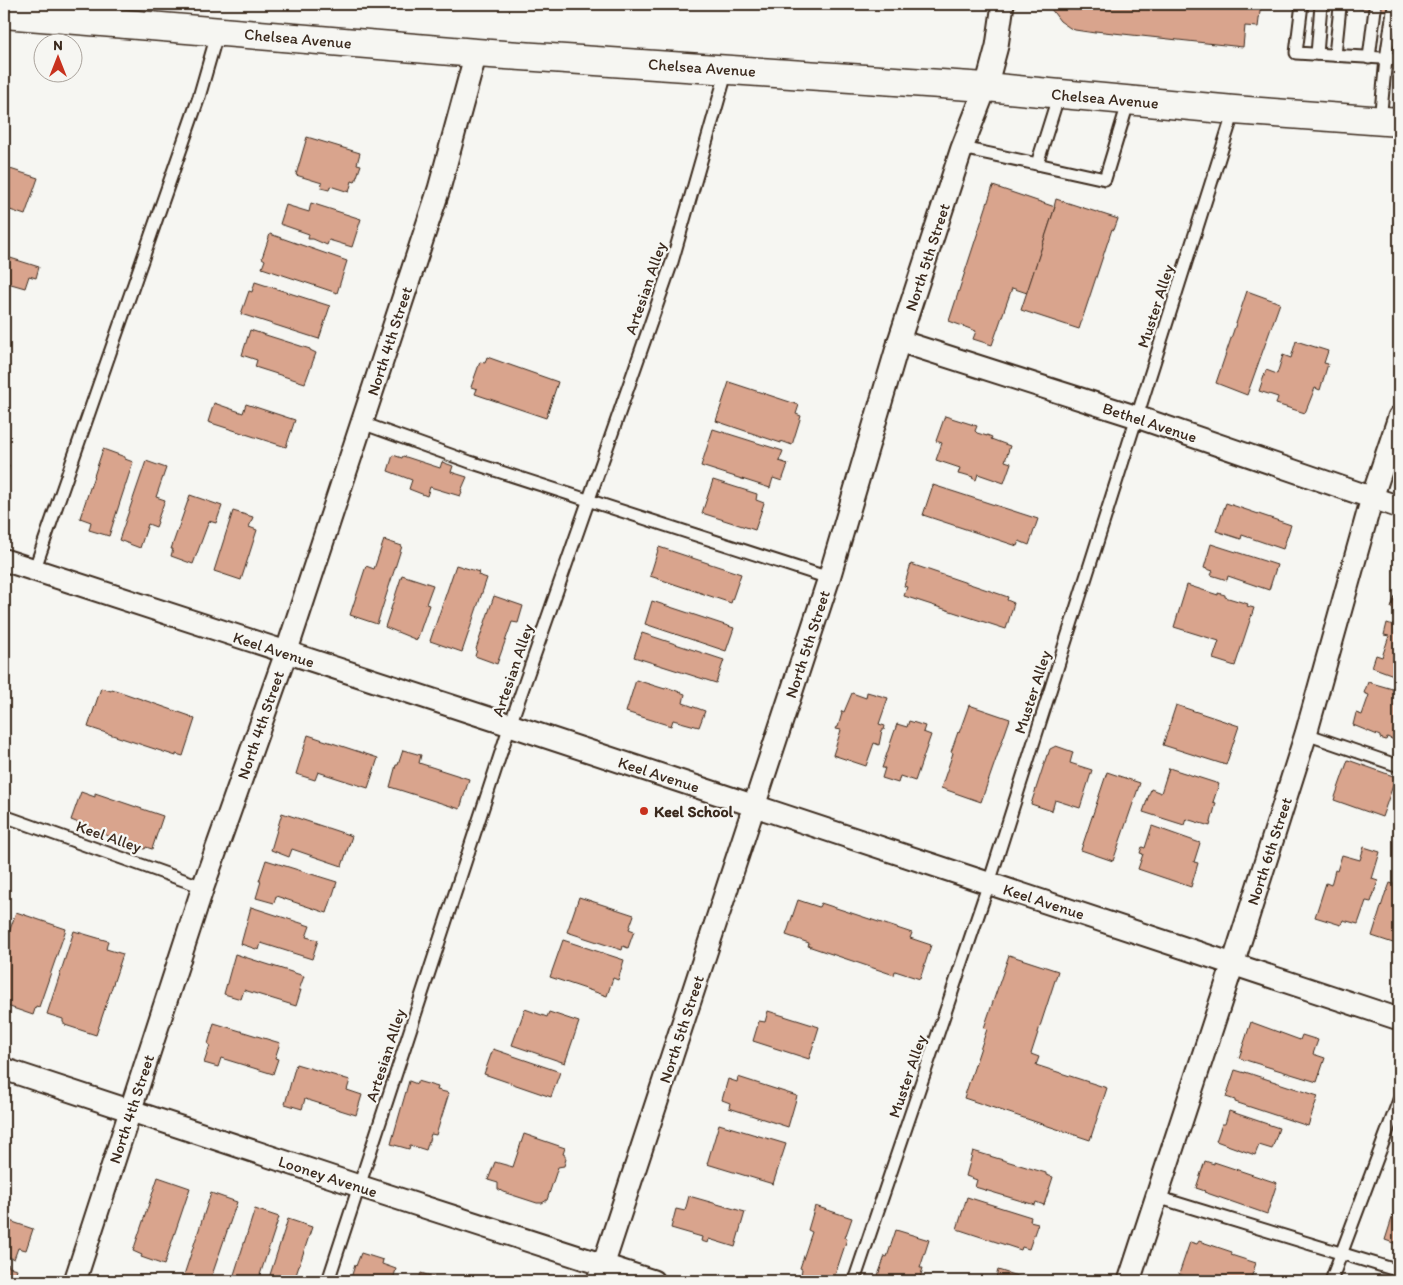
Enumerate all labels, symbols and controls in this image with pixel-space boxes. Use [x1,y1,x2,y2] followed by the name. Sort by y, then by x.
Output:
[243,24,353,53] street label: Chelsea Avenue
[32,32,82,82] north arrow
[53,37,63,54] text: N
[648,54,757,81] street label: Chelsea Avenue
[1050,84,1160,113] street label: Chelsea Avenue
[901,201,954,313] street label: North 5th Street
[621,239,670,337] street label: Artesian Alley
[1133,262,1178,350] street label: Muster Alley
[363,284,416,398] street label: North 4th Street
[1100,398,1199,447] street label: Bethel Avenue
[781,588,834,700] street label: North 5th Street
[488,621,537,719] street label: Artesian Alley
[231,627,317,672] street label: Keel Avenue
[1010,648,1055,736] street label: Muster Alley
[233,668,288,782] street label: North 4th Street
[616,752,702,797] street label: Keel Avenue
[1243,795,1296,907] street label: North 6th Street
[654,802,734,821] place label: Keel School
[638,805,650,817] marker: Keel School
[74,816,145,857] street label: Keel Alley
[1001,879,1087,924] street label: Keel Avenue
[655,973,708,1085] street label: North 5th Street
[361,1006,410,1104] street label: Artesian Alley
[884,1032,931,1120] street label: Muster Alley
[105,1052,158,1166] street label: North 4th Street
[276,1152,380,1202] street label: Looney Avenue

